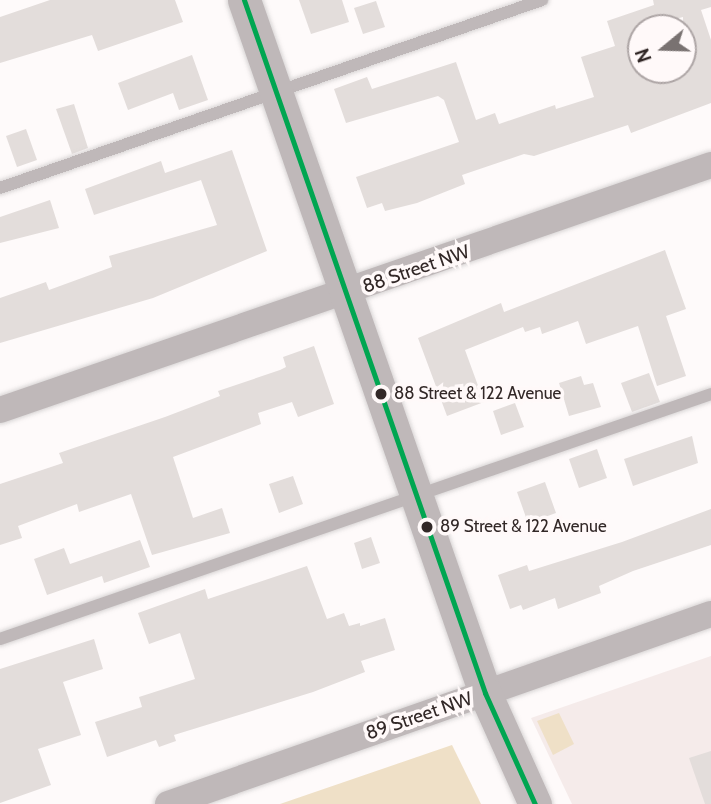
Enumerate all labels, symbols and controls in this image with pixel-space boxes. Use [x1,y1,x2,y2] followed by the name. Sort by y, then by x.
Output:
[627,14,697,84] north arrow
[631,45,657,65] text: N
[359,240,473,298] street label: 88 Street NW
[394,384,561,404] place label: 88 Street & 122 Avenue
[374,387,388,401] marker: 88 Street & 122 Avenue
[440,517,607,537] place label: 89 Street & 122 Avenue
[420,520,434,534] marker: 89 Street & 122 Avenue
[363,687,475,745] street label: 89 Street NW

